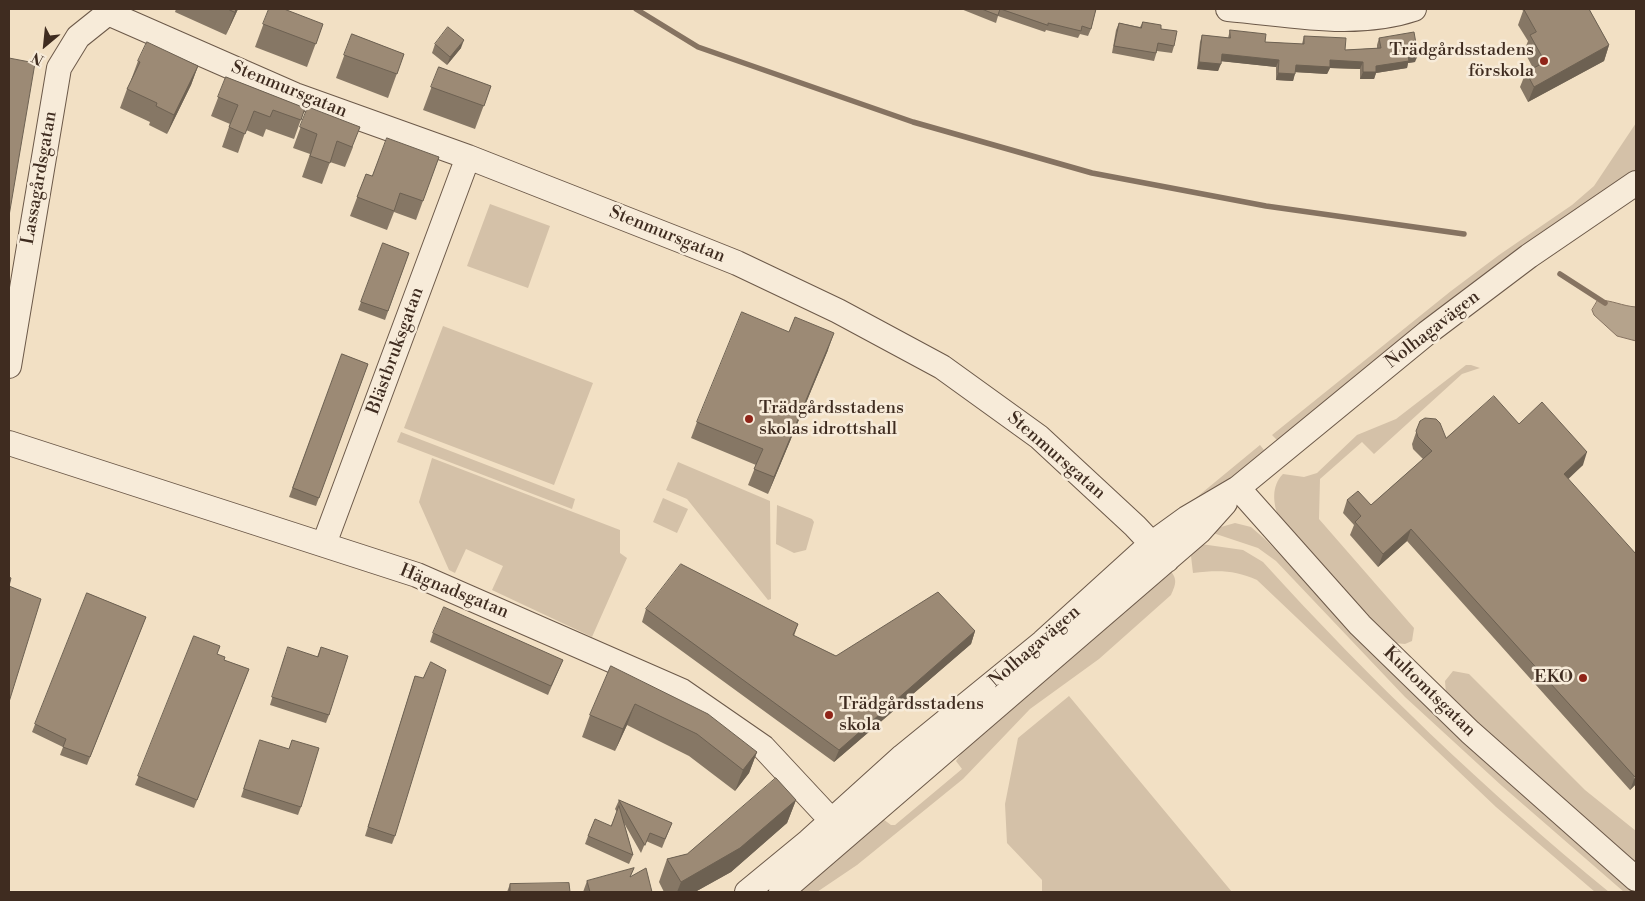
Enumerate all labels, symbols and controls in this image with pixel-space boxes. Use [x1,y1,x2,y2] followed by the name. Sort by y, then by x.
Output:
[20,20,70,70] north arrow
[1389,40,1534,82] place label: Trädgårdsstadens förskola
[29,48,47,69] text: N
[1538,55,1550,67] marker: Trädgårdsstadens förskola
[228,57,350,123] street label: Stenmursgatan
[18,110,62,246] street label: Lassagårdsgatan
[606,202,728,268] street label: Stenmursgatan
[363,285,429,417] street label: Blästbruksgatan
[1382,286,1484,374] street label: Nolhagavägen
[759,398,904,440] place label: Trädgårdsstadens skolas idrottshall
[1003,408,1109,504] street label: Stenmursgatan
[743,413,755,425] marker: Trädgårdsstadens skolas idrottshall
[396,560,512,624] street label: Hägnadsgatan
[985,602,1085,692] street label: Nolhagavägen
[1378,642,1480,742] street label: Kultomtsgatan
[1534,667,1573,689] place label: EKO
[1577,672,1589,684] marker: EKO
[839,694,984,736] place label: Trädgårdsstadens skola
[823,709,835,721] marker: Trädgårdsstadens skola

